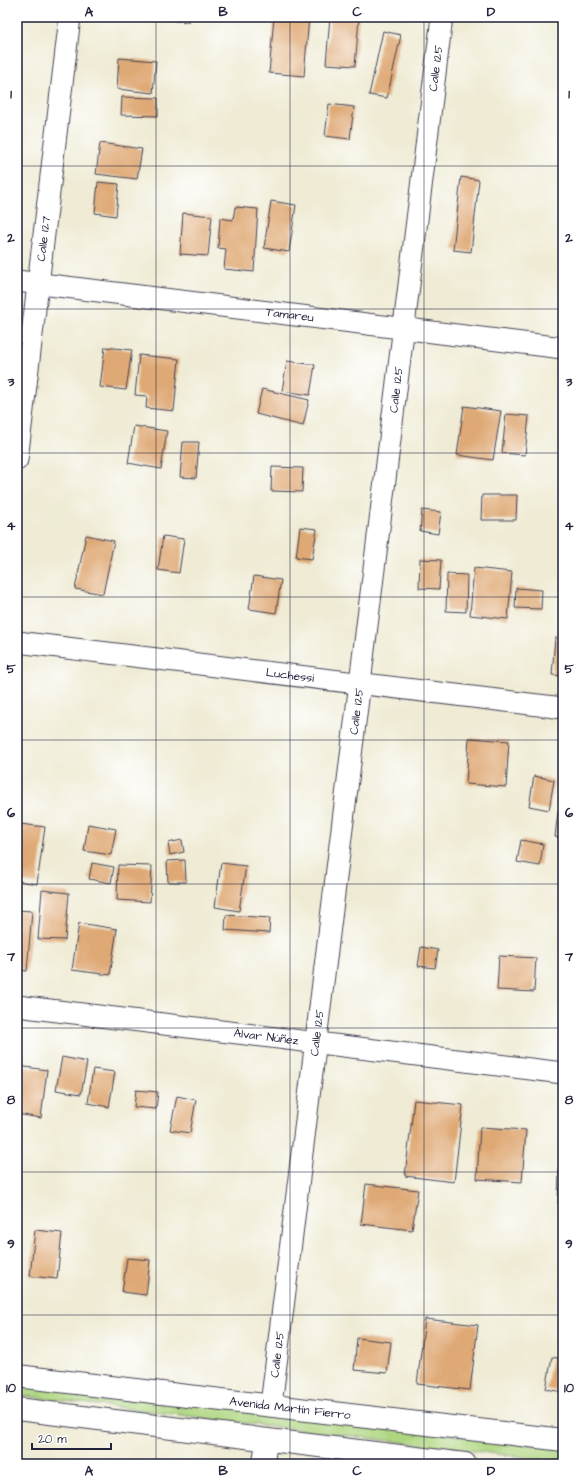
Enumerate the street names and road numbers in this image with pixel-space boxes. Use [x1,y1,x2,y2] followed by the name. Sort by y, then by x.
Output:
[424,43,447,92] street label: Calle 125
[32,214,55,262] street label: Calle 127
[265,303,315,326] street label: Tamareu
[385,365,407,414] street label: Calle 125
[265,664,315,686] street label: Luchessi
[345,687,368,735] street label: Calle 125
[306,1008,328,1057] street label: Calle 125
[233,1024,300,1049] street label: Álvar Núñez
[266,1330,289,1379] street label: Calle 125
[228,1392,352,1424] street label: Avenida Martín Fierro

